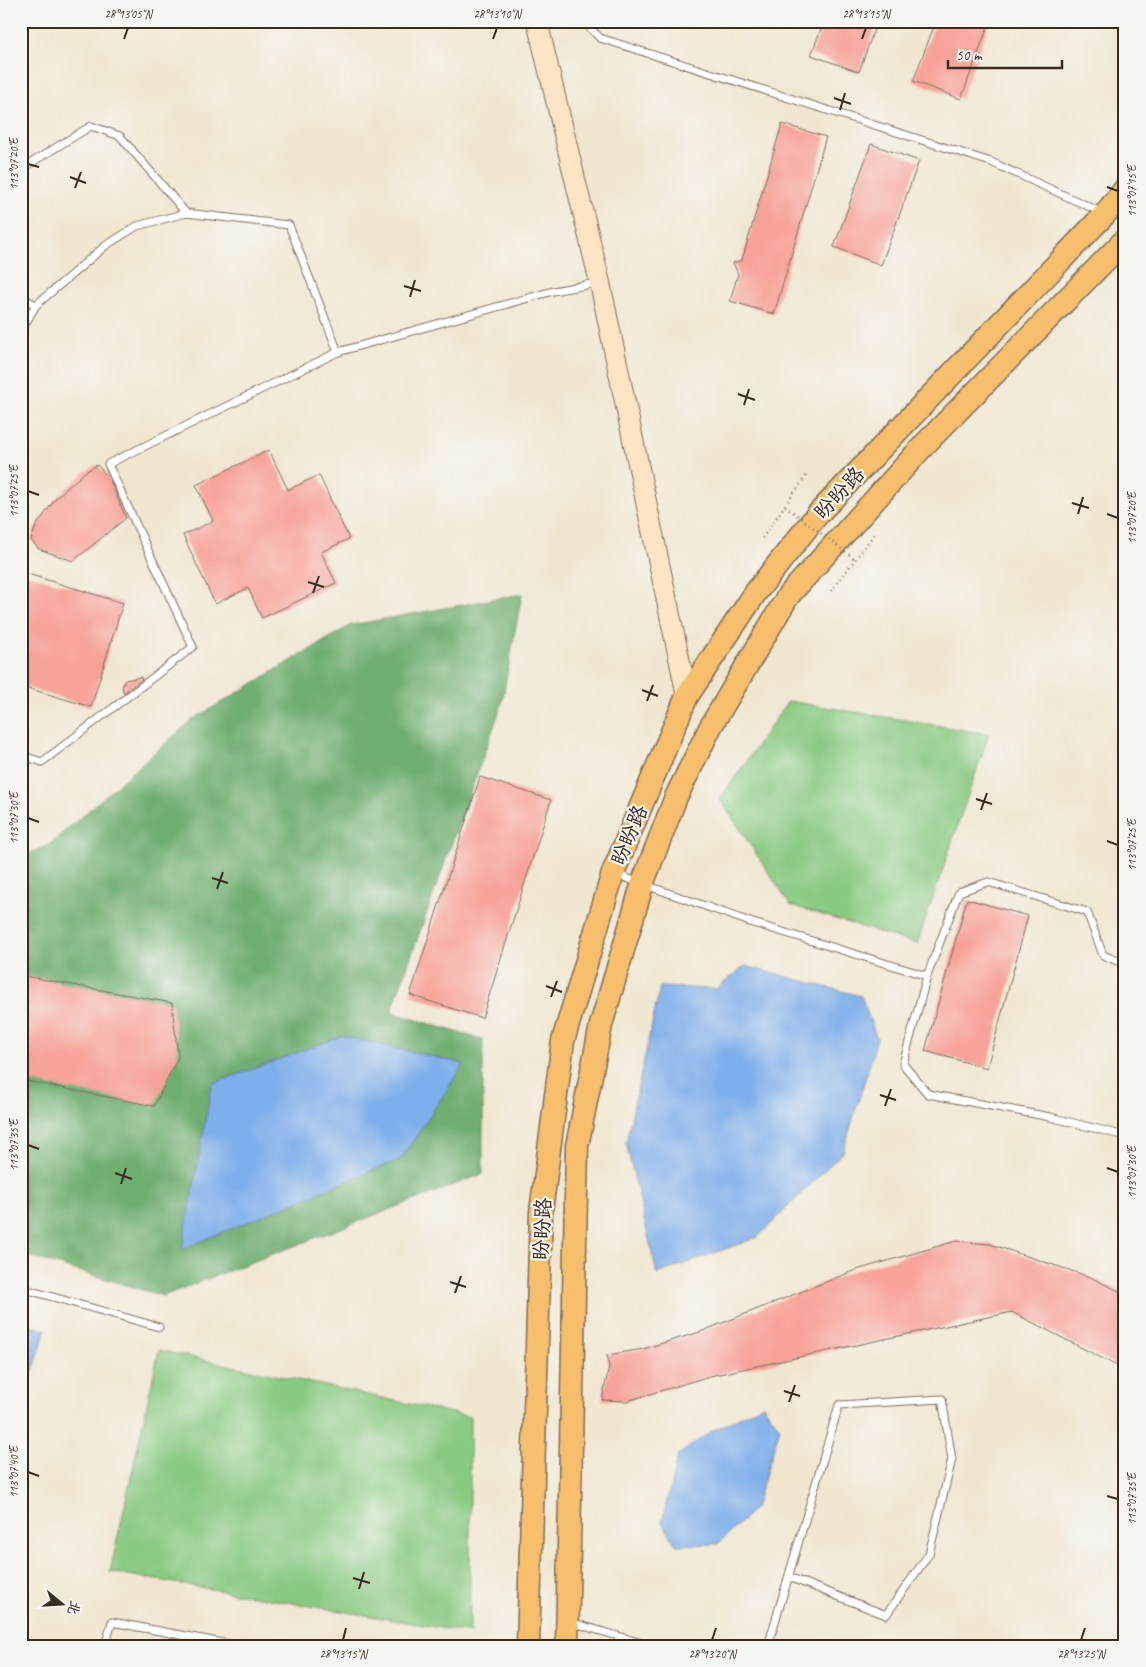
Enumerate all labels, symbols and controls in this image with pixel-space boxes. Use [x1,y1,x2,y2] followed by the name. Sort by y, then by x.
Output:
[104,6,153,22] text: 28°13'05"N
[473,6,522,22] text: 28°13'10"N
[842,6,891,22] text: 28°13'15"N
[948,38,1062,70] scale bar
[956,46,983,65] text: 50 m
[6,136,22,190] text: 113°07'20"E
[1124,163,1140,217] text: 113°07'15"E
[808,461,870,525] street label: 盼盼路
[6,463,22,517] text: 113°07'25"E
[1124,490,1140,544] text: 113°07'20"E
[6,790,22,844] text: 113°07'30"E
[605,801,653,869] street label: 盼盼路
[1124,817,1140,871] text: 113°07'25"E
[6,1117,22,1171] text: 113°07'35"E
[1124,1144,1140,1198] text: 113°07'30"E
[527,1197,557,1261] street label: 盼盼路
[6,1444,22,1498] text: 113°07'40"E
[1124,1471,1140,1525] text: 113°07'35"E
[38,1580,88,1630] north arrow
[64,1599,84,1617] text: 北
[319,1646,368,1662] text: 28°13'15"N
[688,1646,737,1662] text: 28°13'20"N
[1057,1646,1106,1662] text: 28°13'25"N

